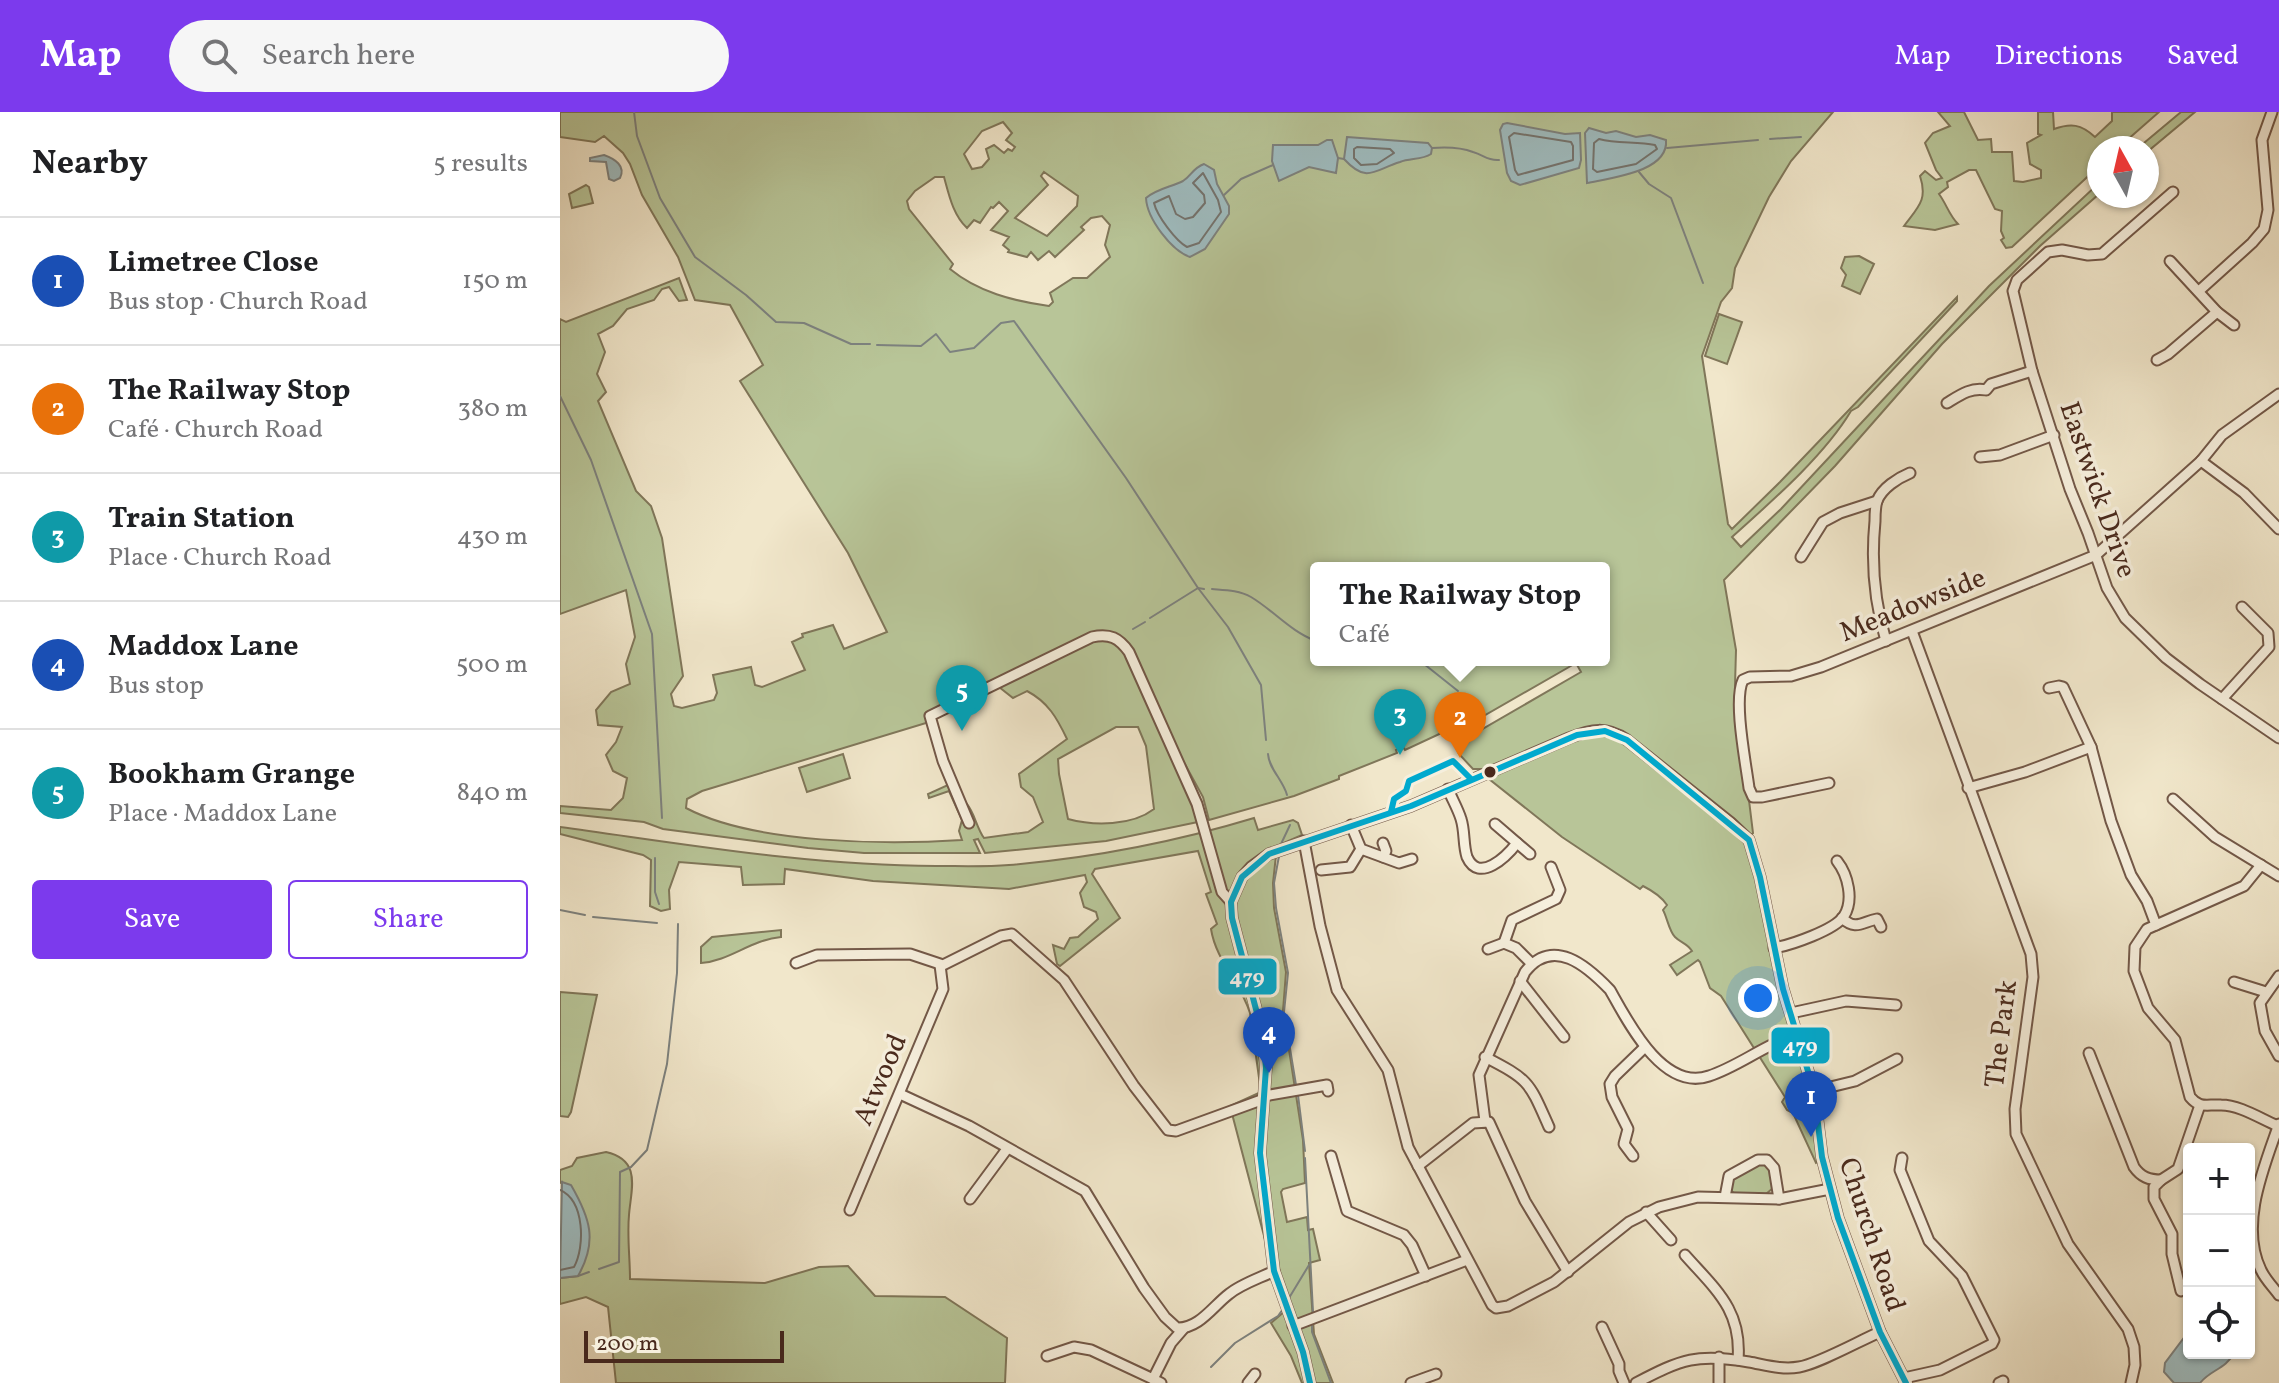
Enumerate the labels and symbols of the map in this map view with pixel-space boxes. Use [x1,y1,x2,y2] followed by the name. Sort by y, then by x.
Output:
[2087,136,2159,208] north arrow
[2049,397,2145,583] street label: Eastwick Drive
[1834,559,1992,653] street label: Meadowside
[936,665,988,731] pin: 5
[1374,689,1426,755] pin: 3
[1434,692,1486,758] pin: 2
[1482,764,1498,780] unlabelled marker
[1217,957,1278,996] line badge: 479
[1229,963,1265,994] text: 479
[1738,978,1778,1018] your location
[1976,978,2028,1090] street label: The Park
[1243,1007,1295,1073] pin: 4
[1770,1026,1831,1065] line badge: 479
[844,1028,918,1132] street label: Atwood
[1782,1032,1818,1063] text: 479
[1785,1071,1837,1137] pin: 1
[1828,1153,1914,1317] street label: Church Road
[584,1327,784,1363] scale bar

